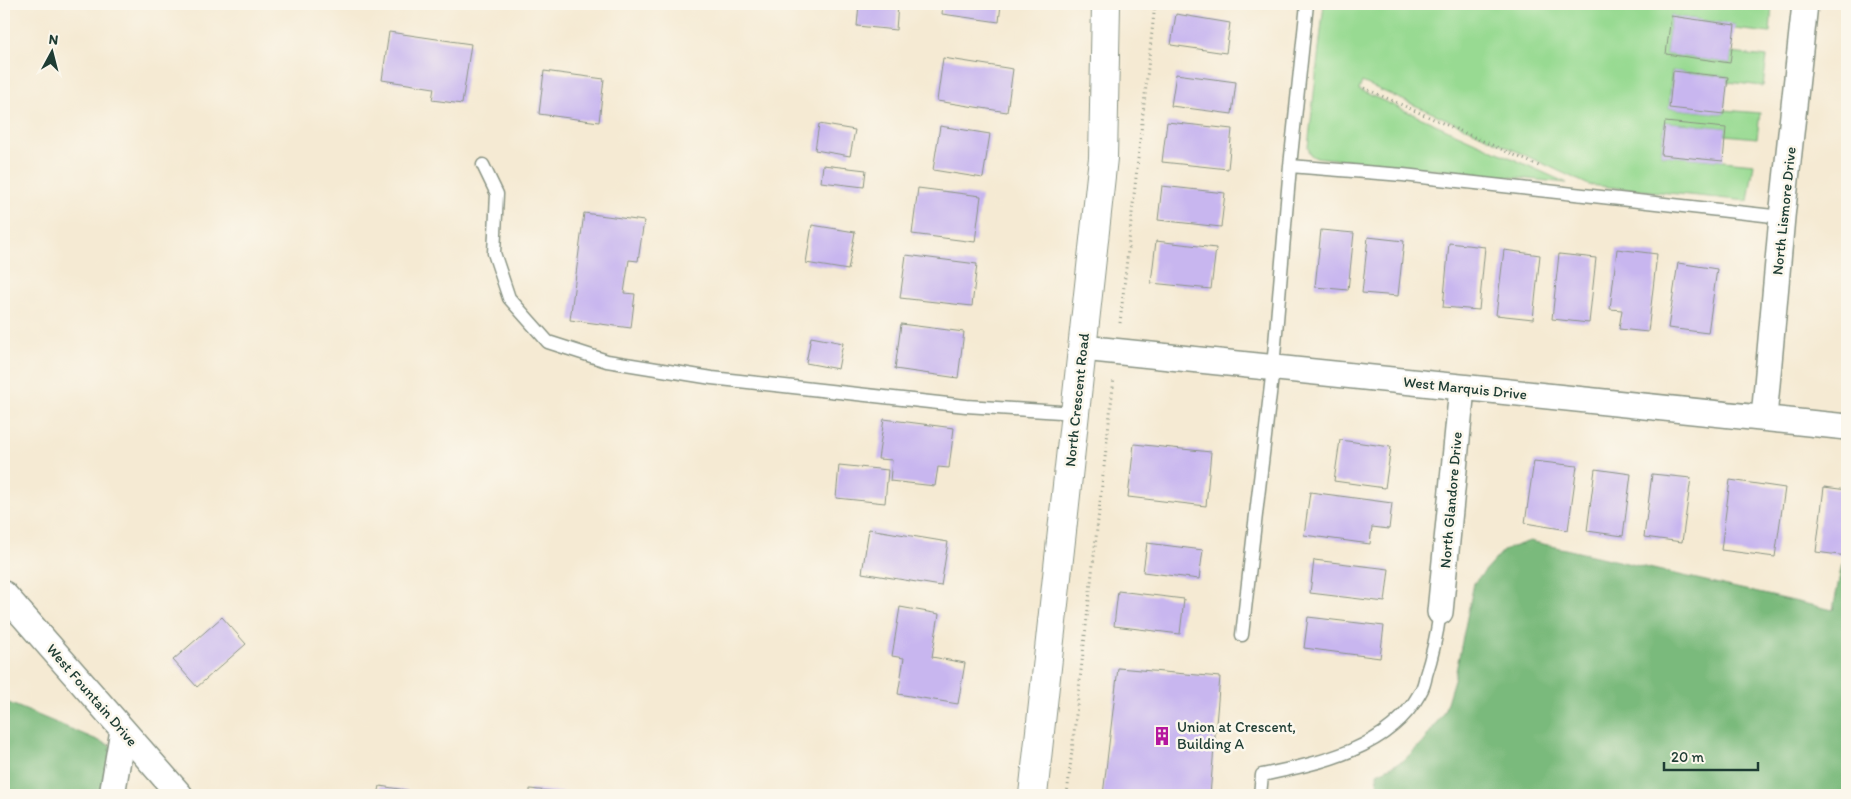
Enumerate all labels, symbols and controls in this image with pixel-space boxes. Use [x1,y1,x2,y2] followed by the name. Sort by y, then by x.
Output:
[28,28,78,78] north arrow
[48,31,59,49] text: N
[1768,146,1800,276] street label: North Lismore Drive
[1061,332,1093,468] street label: North Crescent Road
[1402,373,1528,403] street label: West Marquis Drive
[1436,431,1466,569] street label: North Glandore Drive
[43,640,141,750] street label: West Fountain Drive
[1177,718,1296,753] place label: Union at Crescent, Building A
[1151,725,1173,747] building icon: Union at Crescent, Building A
[1664,739,1757,771] scale bar
[1671,748,1705,766] text: 20 m

